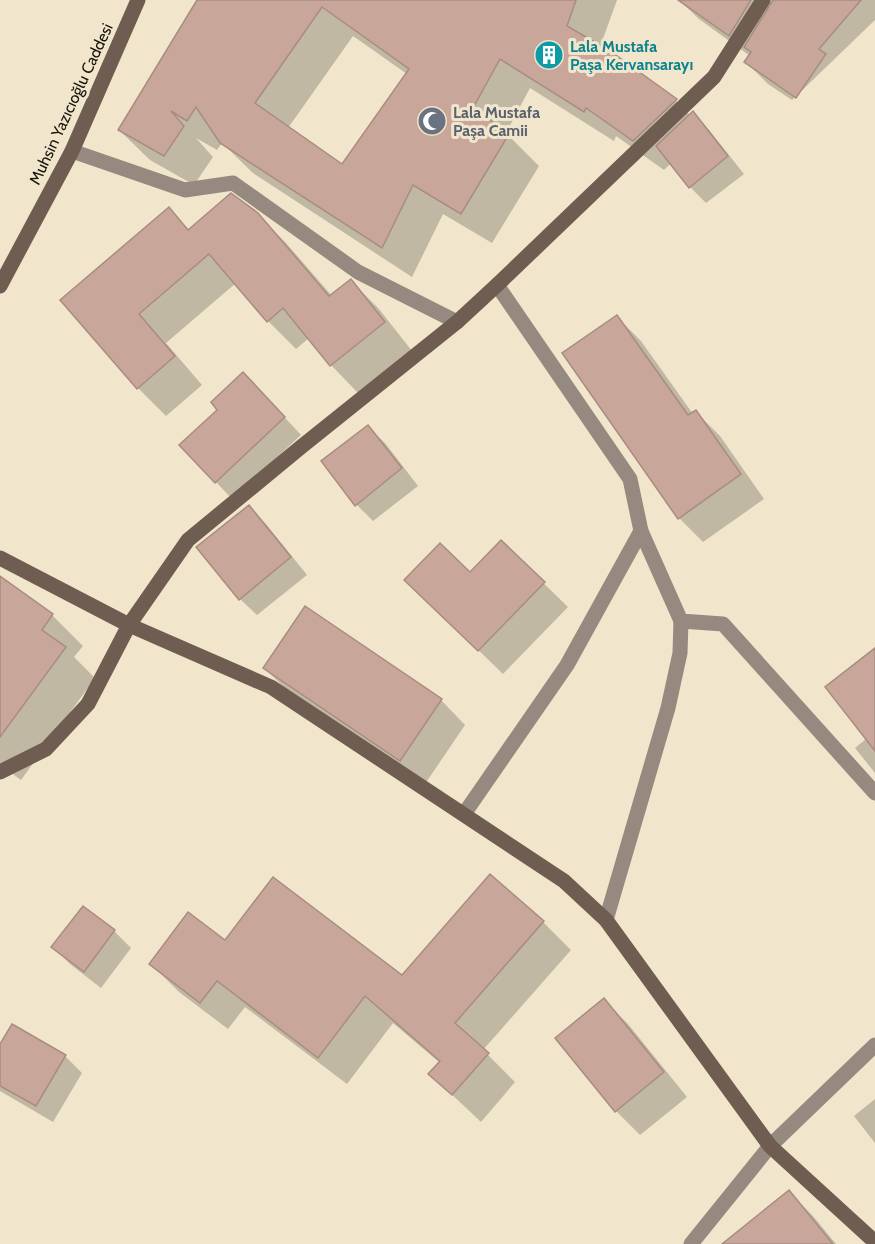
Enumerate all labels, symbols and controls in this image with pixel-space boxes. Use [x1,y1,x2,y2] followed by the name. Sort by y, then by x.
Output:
[25,20,117,188] street label: Muhsin Yazıcıoğlu Caddesi
[570,37,693,74] place label: Lala Mustafa Paşa Kervansarayı
[533,39,565,71] building icon: Lala Mustafa Paşa Kervansarayı
[453,103,540,140] place label: Lala Mustafa Paşa Camii
[416,105,448,137] mosque icon: Lala Mustafa Paşa Camii

